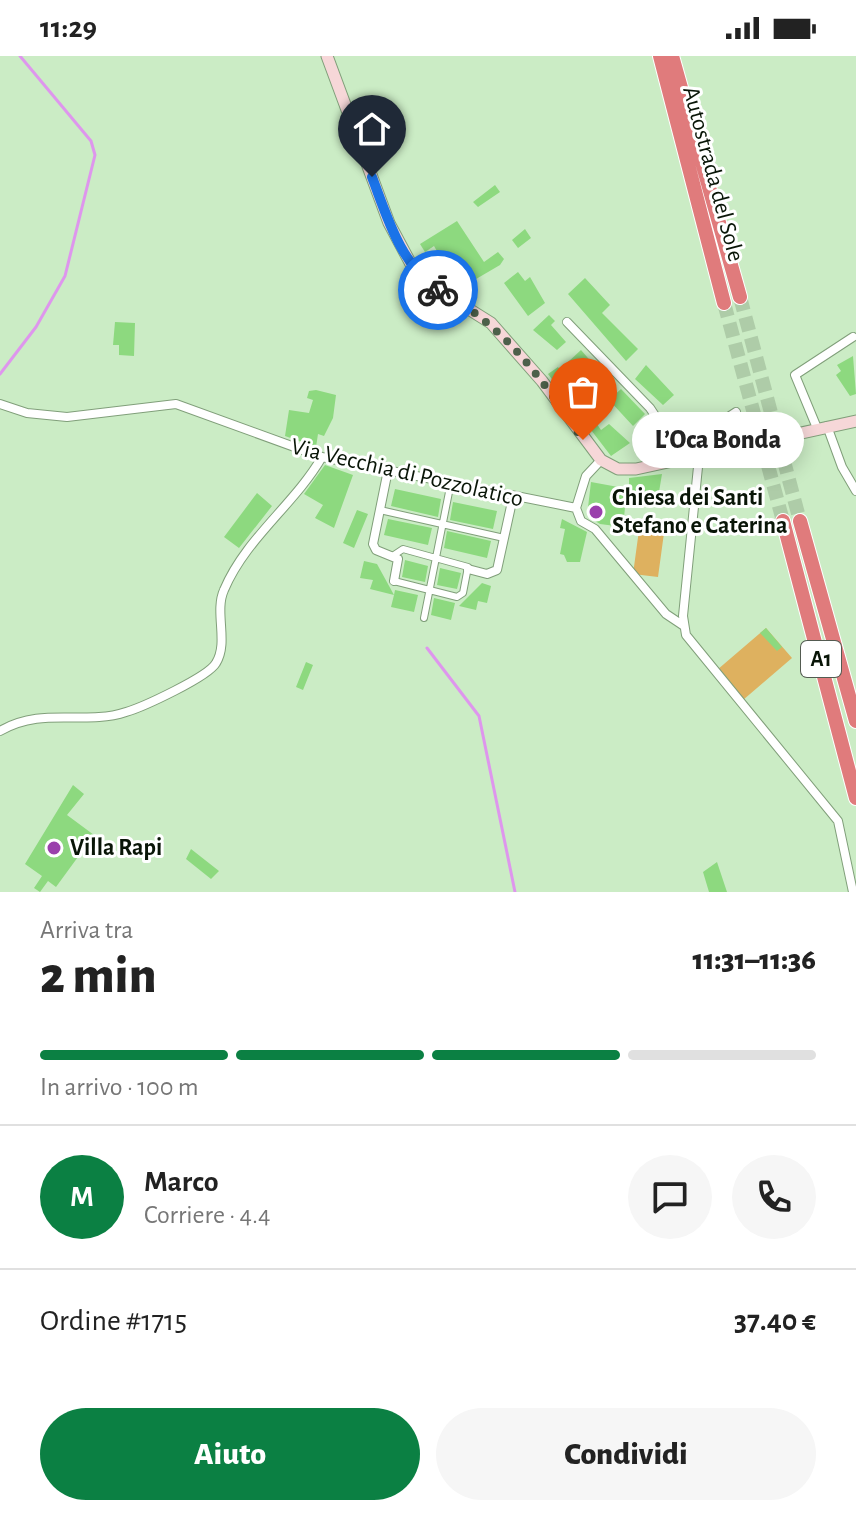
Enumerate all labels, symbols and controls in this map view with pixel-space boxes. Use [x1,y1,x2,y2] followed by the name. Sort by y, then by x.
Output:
[40,13,97,43] text: 11:29
[678,84,748,264] street label: Autostrada del Sole
[338,95,406,177] pin
[350,107,394,151] icon: home
[398,250,478,330] courier
[416,268,460,312] icon: bike
[549,358,617,440] pin
[561,370,605,414] icon: bag
[631,412,803,468] callout: L’Oca Bonda
[655,427,781,453] text: L’Oca Bonda
[289,435,525,511] street label: Via Vecchia di Pozzolatico
[612,486,788,538] place label: Chiesa dei Santi Stefano e Caterina
[587,503,605,521] marker: Chiesa dei Santi Stefano e Caterina
[801,641,841,677] road number: A1
[70,836,162,860] place label: Villa Rapi
[45,839,63,857] marker: Villa Rapi
[40,917,133,943] text: Arriva tra
[692,945,816,975] text: 11:31–11:36
[40,950,156,1002] text: 2 min
[40,1074,199,1100] text: In arrivo · 100 m
[628,1155,712,1239] button: chat
[732,1155,816,1239] button: phone
[144,1167,219,1197] text: Marco
[70,1182,94,1212] text: M
[144,1202,270,1228] text: Corriere · 4.4
[40,1306,187,1336] text: Ordine #1715
[734,1306,816,1336] text: 37.40 €
[40,1408,420,1500] button: Aiuto
[436,1408,816,1500] button: Condividi

